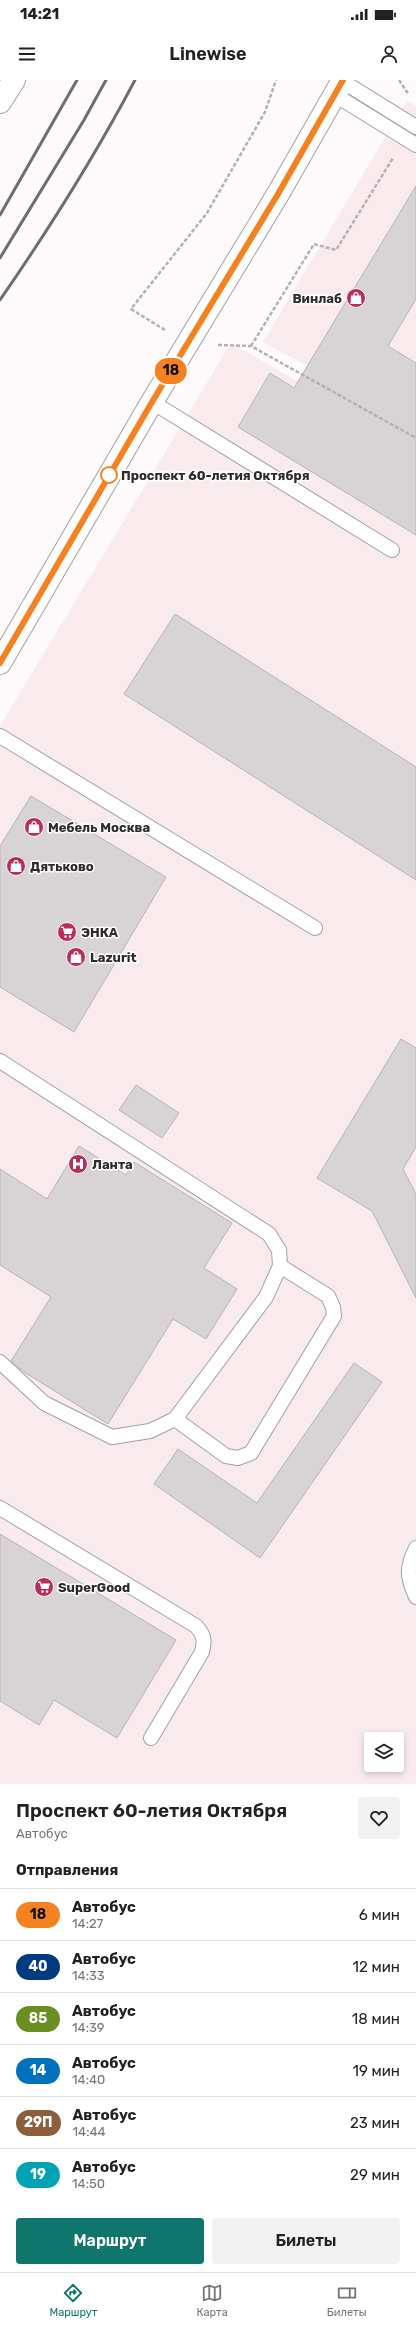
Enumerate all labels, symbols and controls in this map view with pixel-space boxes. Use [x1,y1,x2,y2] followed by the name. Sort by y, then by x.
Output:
[20,5,59,23] text: 14:21
[16,43,38,65] icon: menu
[169,43,247,65] text: Linewise
[378,43,400,65] icon: person
[345,287,367,309] shop icon: Винлаб
[292,291,342,306] place label: Винлаб
[153,358,189,384] line badge: 18
[163,362,179,379] text: 18
[100,466,118,484] marker: Проспект 60-летия Октября
[121,468,310,483] place label: Проспект 60-летия Октября
[23,816,45,838] shop icon: Мебель Москва
[48,820,150,835] place label: Мебель Москва
[5,855,27,877] shop icon: Дятьково
[30,859,94,874] place label: Дятьково
[56,921,78,943] supermarket icon: ЭНКА
[81,925,119,940] place label: ЭНКА
[65,946,87,968] shop icon: Lazurit
[90,950,137,965] place label: Lazurit
[67,1153,89,1175] hospital icon: Ланта
[92,1157,133,1172] place label: Ланта
[33,1576,55,1598] supermarket icon: SuperGood
[58,1580,130,1595] place label: SuperGood
[364,1732,404,1772] map controls
[364,1732,404,1772] button: layers
[358,1797,400,1839] button: heart
[16,1799,287,1822] text: Проспект 60-летия Октября
[16,1826,68,1841] text: Автобус
[16,1861,118,1879] text: Отправления
[72,1898,136,1916] text: Автобус
[30,1906,46,1923] text: 18
[359,1906,400,1924] text: 6 мин
[72,1916,103,1931] text: 14:27
[72,1950,136,1968] text: Автобус
[28,1958,48,1975] text: 40
[353,1958,400,1976] text: 12 мин
[72,1968,105,1983] text: 14:33
[72,2002,136,2020] text: Автобус
[29,2010,47,2027] text: 85
[352,2010,400,2028] text: 18 мин
[72,2020,105,2035] text: 14:39
[72,2054,136,2072] text: Автобус
[30,2062,46,2079] text: 14
[353,2062,400,2080] text: 19 мин
[72,2072,105,2087] text: 14:40
[73,2106,136,2124] text: Автобус
[24,2114,53,2131] text: 29П
[350,2114,400,2132] text: 23 мин
[73,2124,106,2139] text: 14:44
[72,2158,136,2176] text: Автобус
[30,2166,46,2183] text: 19
[350,2166,400,2184] text: 29 мин
[72,2176,105,2191] text: 14:50
[16,2218,204,2264] button: Маршрут
[212,2218,400,2264] button: Билеты
[49,2282,98,2319] tab: Маршрут
[196,2282,228,2319] tab: Карта
[327,2282,366,2319] tab: Билеты

